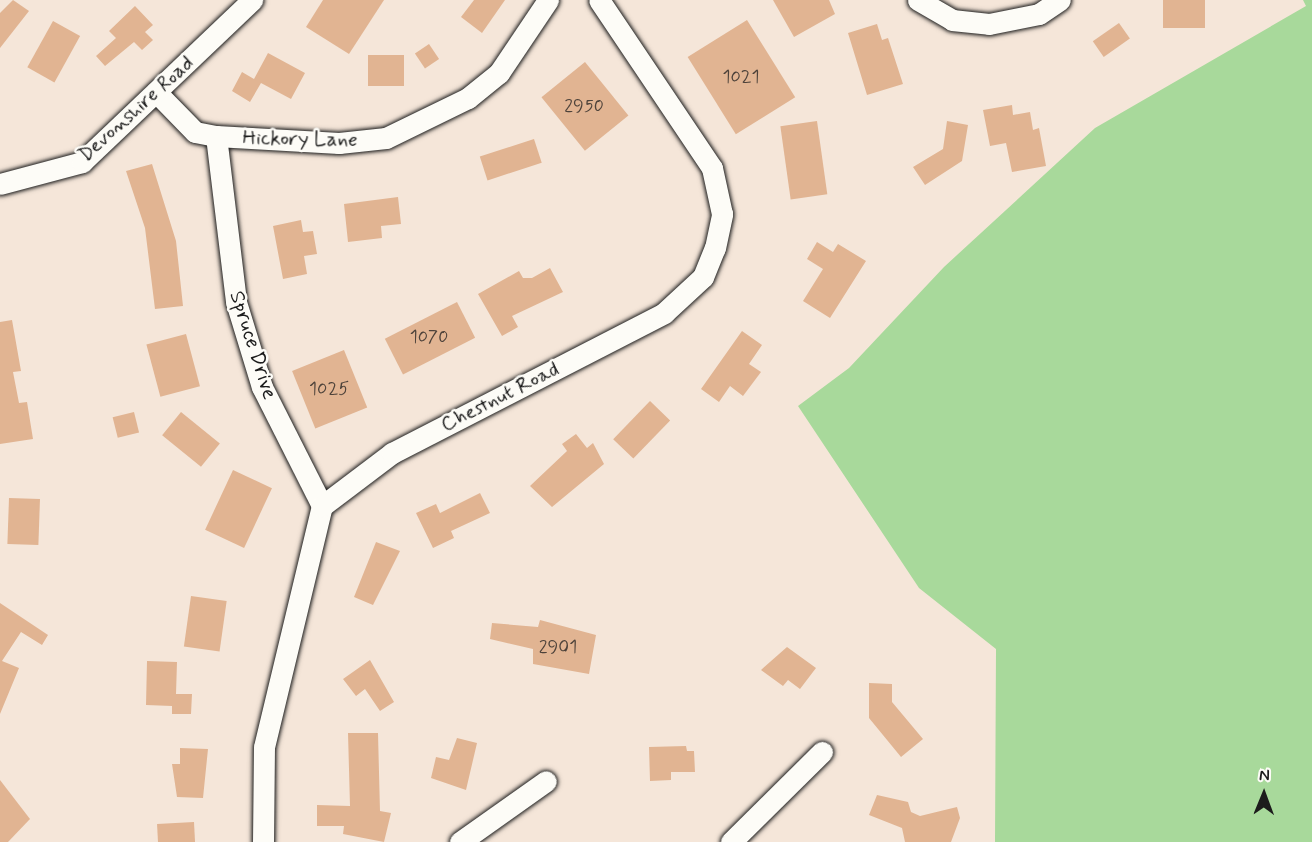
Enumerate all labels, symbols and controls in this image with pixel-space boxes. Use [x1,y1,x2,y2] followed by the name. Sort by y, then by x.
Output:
[73,50,199,168] street label: Devonshire Road
[722,66,760,88] house number: 1021
[564,95,604,117] house number: 2950
[241,125,359,153] street label: Hickory Lane
[224,289,282,401] street label: Spruce Drive
[410,326,448,348] house number: 1070
[438,357,562,437] street label: Chestnut Road
[309,378,349,400] house number: 1025
[539,636,577,658] house number: 2901
[1234,764,1294,824] north arrow
[1259,765,1270,786] text: N

